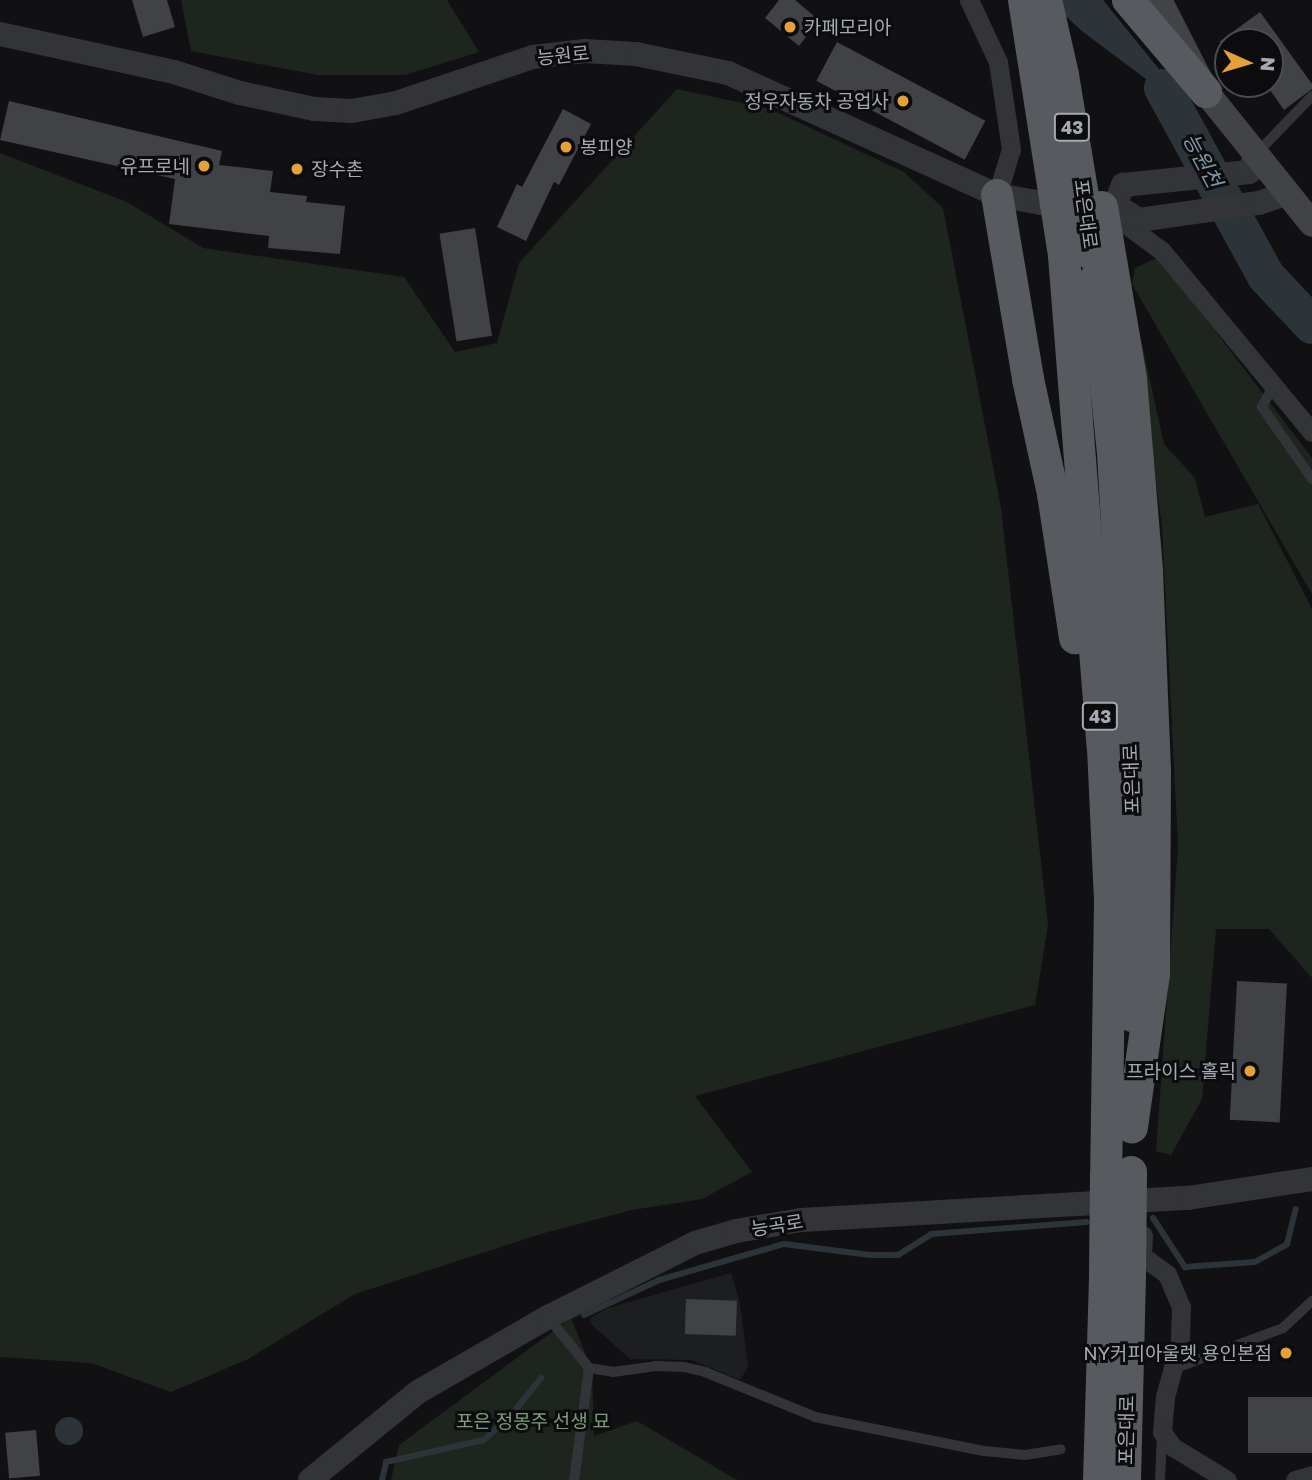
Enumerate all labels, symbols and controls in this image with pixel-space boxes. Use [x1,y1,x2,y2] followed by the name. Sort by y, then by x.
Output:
[804,16,891,38] place label: 카페모리아
[782,19,798,35] marker: 카페모리아
[1214,28,1284,98] north arrow
[536,41,590,69] street label: 능원로
[1256,56,1280,72] text: N
[744,90,889,112] place label: 정우자동차 공업사
[895,93,911,109] marker: 정우자동차 공업사
[1053,112,1091,142] road number: 43
[1178,128,1228,192] water label: 능원천
[580,136,632,158] place label: 봉피양
[558,139,574,155] marker: 봉피양
[120,155,190,177] place label: 유프로네
[196,158,212,174] marker: 유프로네
[311,158,363,180] place label: 장수촌
[289,161,305,177] marker: 장수촌
[1070,178,1102,250] street label: 포은대로
[1081,702,1119,730] road number: 43
[1118,744,1144,814] street label: 포은대로
[1126,1060,1236,1082] place label: 프라이스 홀릭
[1242,1063,1258,1079] marker: 프라이스 홀릭
[749,1210,805,1240] street label: 능곡로
[1083,1342,1272,1364] place label: NY커피아울렛 용인본점
[1278,1345,1294,1361] marker: NY커피아울렛 용인본점
[1114,1395,1138,1465] street label: 포은대로
[456,1410,610,1432] park label: 포은 정몽주 선생 묘

